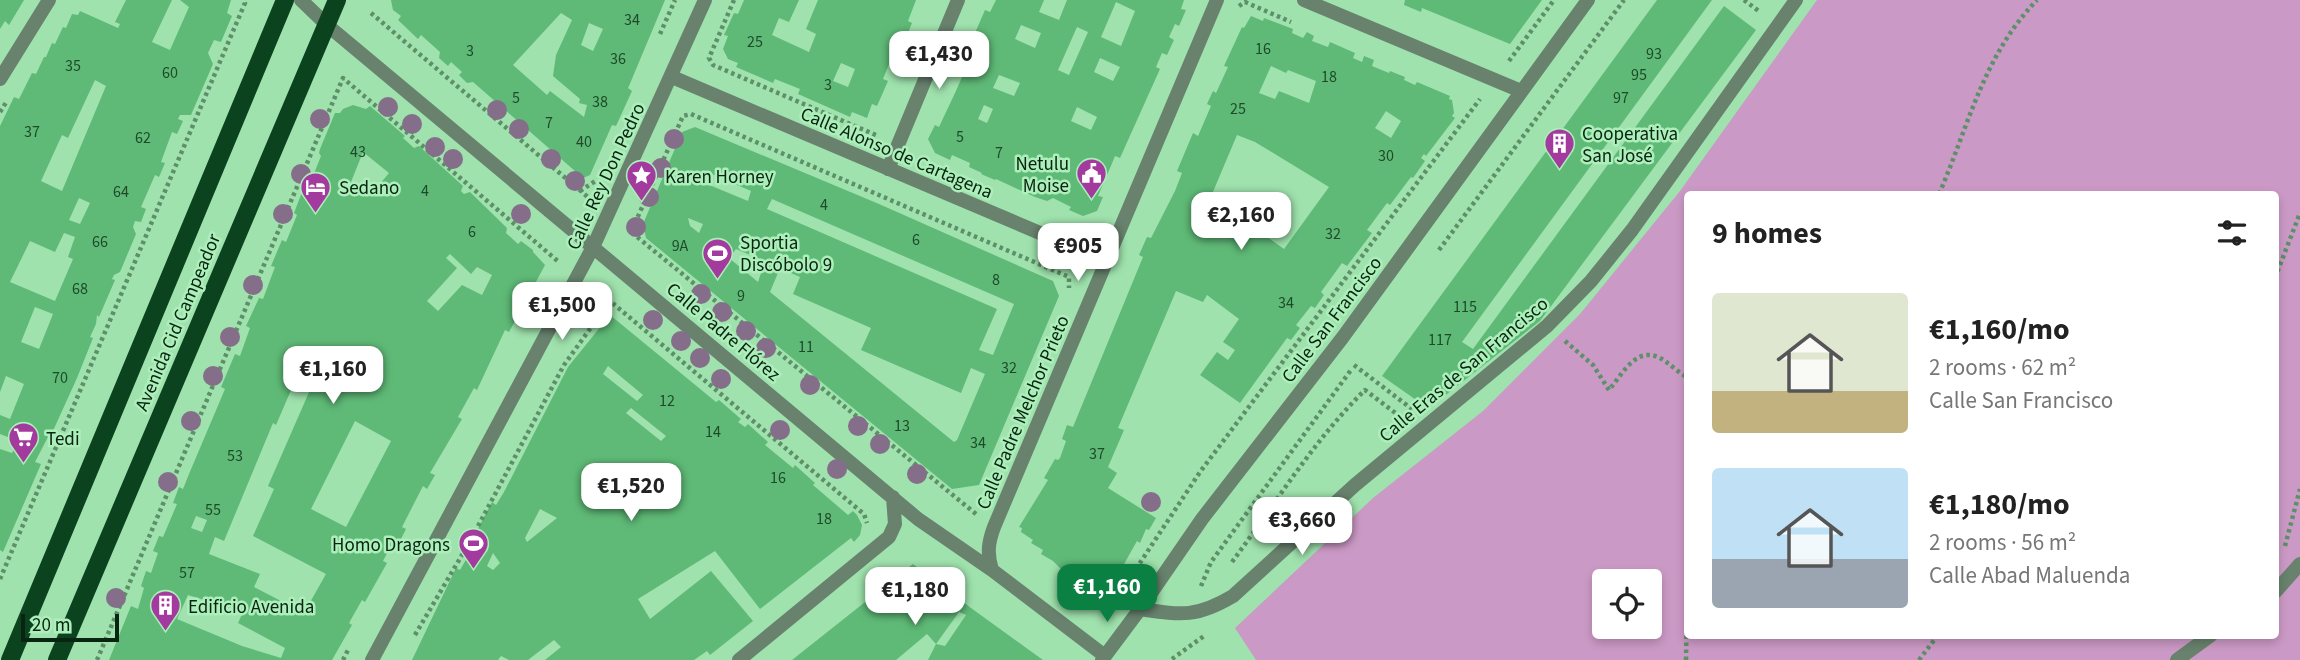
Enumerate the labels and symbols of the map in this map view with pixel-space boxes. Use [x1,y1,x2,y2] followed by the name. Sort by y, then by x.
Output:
[624,9,640,31] house number: 34
[747,31,763,53] house number: 25
[882,32,996,91] pin: €1,430
[1255,38,1271,60] house number: 16
[466,40,474,62] house number: 3
[1646,43,1662,65] house number: 93
[610,48,626,70] house number: 36
[65,55,81,77] house number: 35
[162,62,178,84] house number: 60
[1631,64,1647,86] house number: 95
[1321,66,1337,88] house number: 18
[824,74,832,96] house number: 3
[512,87,520,109] house number: 5
[1613,87,1629,109] house number: 97
[592,91,608,113] house number: 38
[1230,98,1246,120] house number: 25
[560,99,652,255] street label: Calle Rey Don Pedro
[796,101,997,206] street label: Calle Alonso de Cartagena
[545,112,553,134] house number: 7
[24,121,40,143] house number: 37
[1582,121,1678,170] place label: Cooperativa San José
[956,126,964,148] house number: 5
[135,127,151,149] house number: 62
[1542,127,1576,171] building icon: Cooperativa San José
[576,131,592,153] house number: 40
[350,141,366,163] house number: 43
[995,142,1003,164] house number: 7
[1378,145,1394,167] house number: 30
[1016,151,1069,200] place label: Netulu Moise
[1075,157,1109,201] public building icon: Netulu Moise
[625,159,659,203] place icon: Karen Horney
[665,164,774,191] place label: Karen Horney
[299,170,333,214] hotel icon: Sedano
[339,175,399,202] place label: Sedano
[421,180,429,202] house number: 4
[113,181,129,203] house number: 64
[1184,192,1298,252] pin: €2,160
[820,194,828,216] house number: 4
[468,221,476,243] house number: 6
[1325,223,1341,245] house number: 32
[1037,224,1119,283] pin: €905
[129,229,228,415] street label: Avenida Cid Campeador
[912,229,920,251] house number: 6
[740,230,832,279] place label: Sportia Discóbolo 9
[92,231,108,253] house number: 66
[672,235,689,257] house number: 9A
[700,236,734,280] sports icon: Sportia Discóbolo 9
[1276,251,1389,389] street label: Calle San Francisco
[992,269,1000,291] house number: 8
[660,276,786,388] street label: Calle Padre Flórez
[72,278,88,300] house number: 68
[505,282,619,342] pin: €1,500
[737,285,745,307] house number: 9
[1374,291,1554,449] street label: Calle Eras de San Francisco
[1278,292,1294,314] house number: 34
[1453,296,1477,318] house number: 115
[970,311,1077,514] street label: Calle Padre Melchor Prieto
[1428,329,1452,351] house number: 117
[798,336,814,358] house number: 11
[276,346,390,406] pin: €1,160
[1001,357,1017,379] house number: 32
[52,367,68,389] house number: 70
[659,390,675,412] house number: 12
[894,415,910,437] house number: 13
[6,421,40,465] supermarket icon: Tedi
[705,421,721,443] house number: 14
[46,426,80,453] place label: Tedi
[970,432,986,454] house number: 34
[1089,443,1105,465] house number: 37
[227,445,243,467] house number: 53
[574,463,688,523] pin: €1,520
[770,467,786,489] house number: 16
[1245,498,1359,557] pin: €3,660
[205,499,221,521] house number: 55
[816,508,832,530] house number: 18
[456,527,490,571] sports icon: Homo Dragons
[332,532,450,559] place label: Homo Dragons
[179,562,195,584] house number: 57
[1050,564,1164,624] pin: €1,160
[858,568,972,627] pin: €1,180
[148,589,182,633] building icon: Edificio Avenida
[188,594,314,621] place label: Edificio Avenida
[21,611,119,643] scale bar

